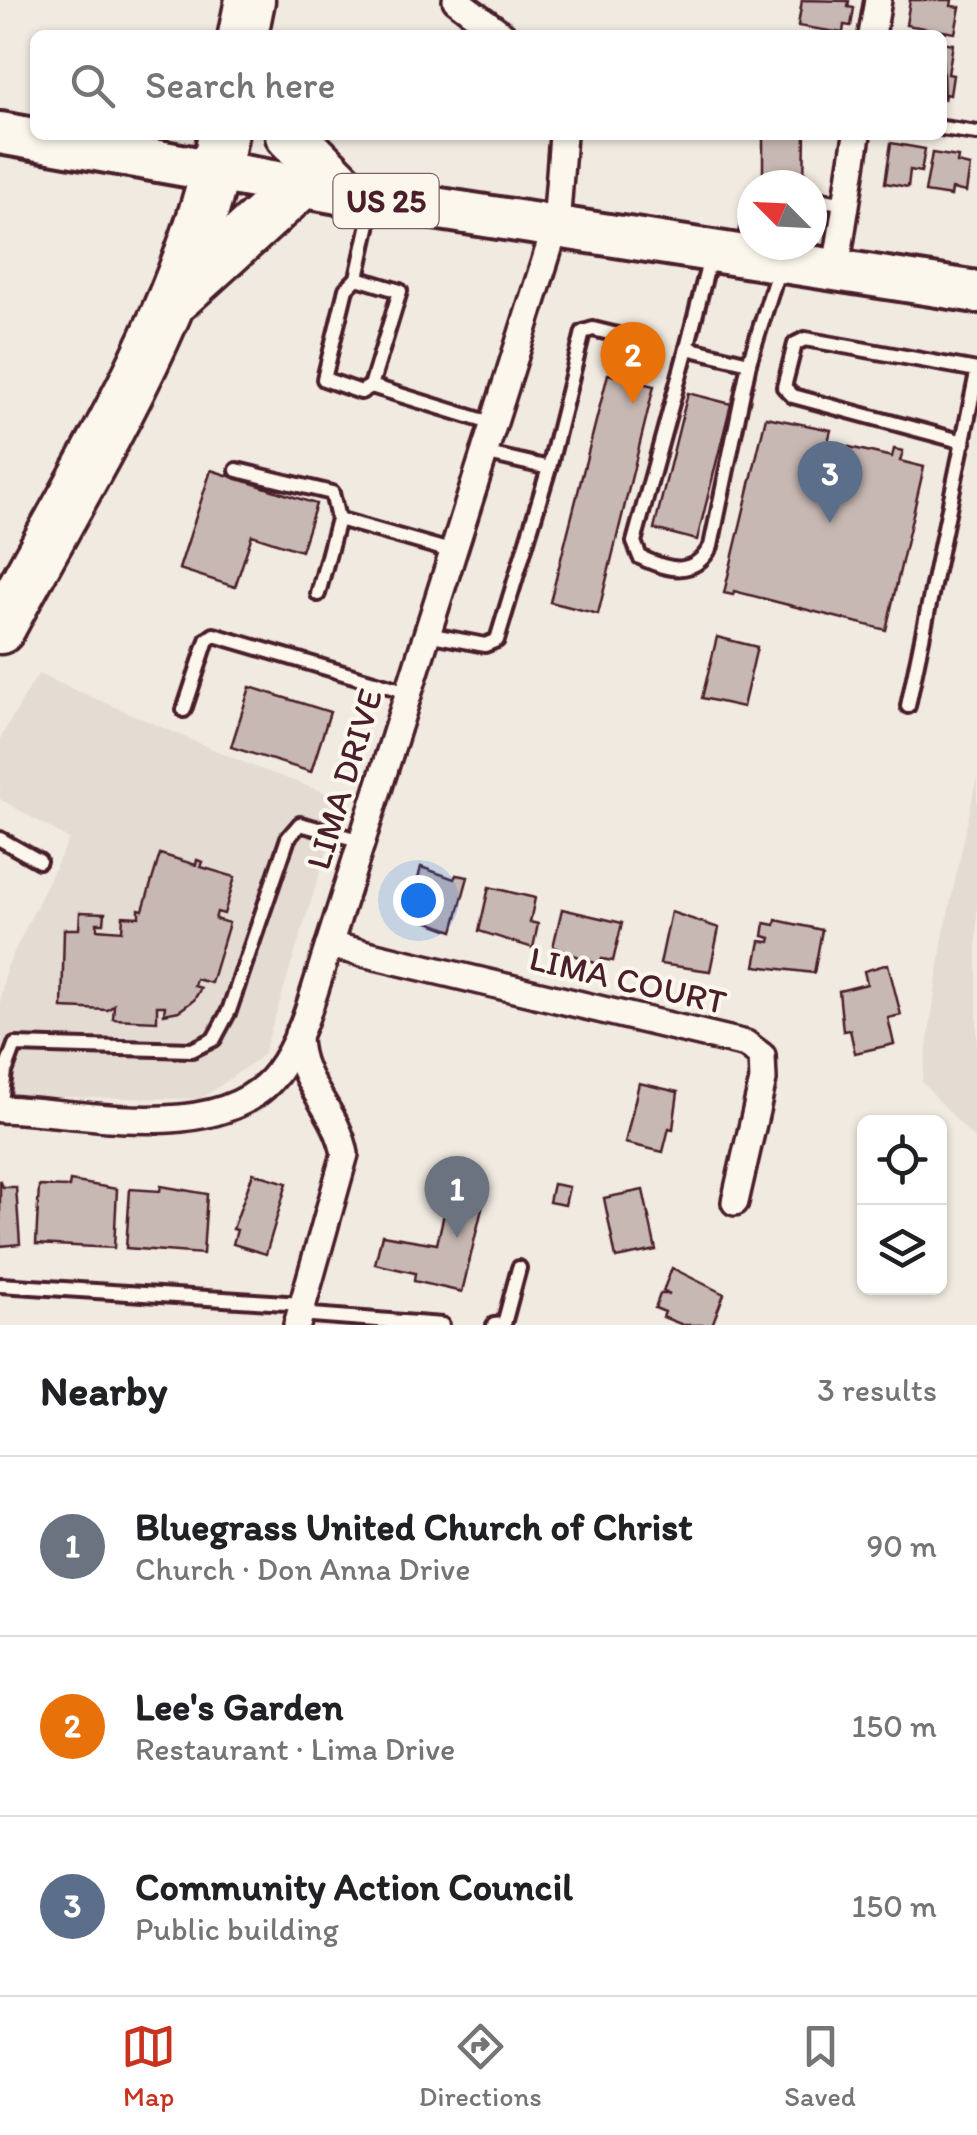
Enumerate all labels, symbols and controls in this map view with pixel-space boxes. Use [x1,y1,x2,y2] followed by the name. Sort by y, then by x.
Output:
[30,30,947,140] search box
[65,58,120,113] icon: search
[145,62,336,108] text: Search here
[737,170,827,260] north arrow
[334,174,438,228] road number: US 25
[600,322,666,404] pin: 2
[798,440,862,523] pin: 3
[297,684,391,874] street label: LIMA DRIVE
[393,875,444,926] your location
[525,937,731,1023] street label: LIMA COURT
[857,1115,947,1295] map controls
[857,1115,947,1205] button: locate
[424,1156,490,1238] pin: 1
[857,1205,947,1295] button: layers
[40,1365,167,1416] text: Nearby
[817,1371,937,1409] text: 3 results
[135,1504,692,1550] text: Bluegrass United Church of Christ
[65,1527,80,1565] text: 1
[866,1527,937,1565] text: 90 m
[135,1550,470,1588] text: Church · Don Anna Drive
[135,1684,343,1730] text: Lee's Garden
[64,1707,81,1745] text: 2
[852,1707,937,1745] text: 150 m
[135,1730,455,1768] text: Restaurant · Lima Drive
[135,1864,573,1910] text: Community Action Council
[64,1887,81,1925] text: 3
[852,1887,937,1925] text: 150 m
[135,1910,339,1948] text: Public building
[121,2019,176,2113] tab: Map
[419,2019,542,2113] tab: Directions
[784,2019,856,2113] tab: Saved

